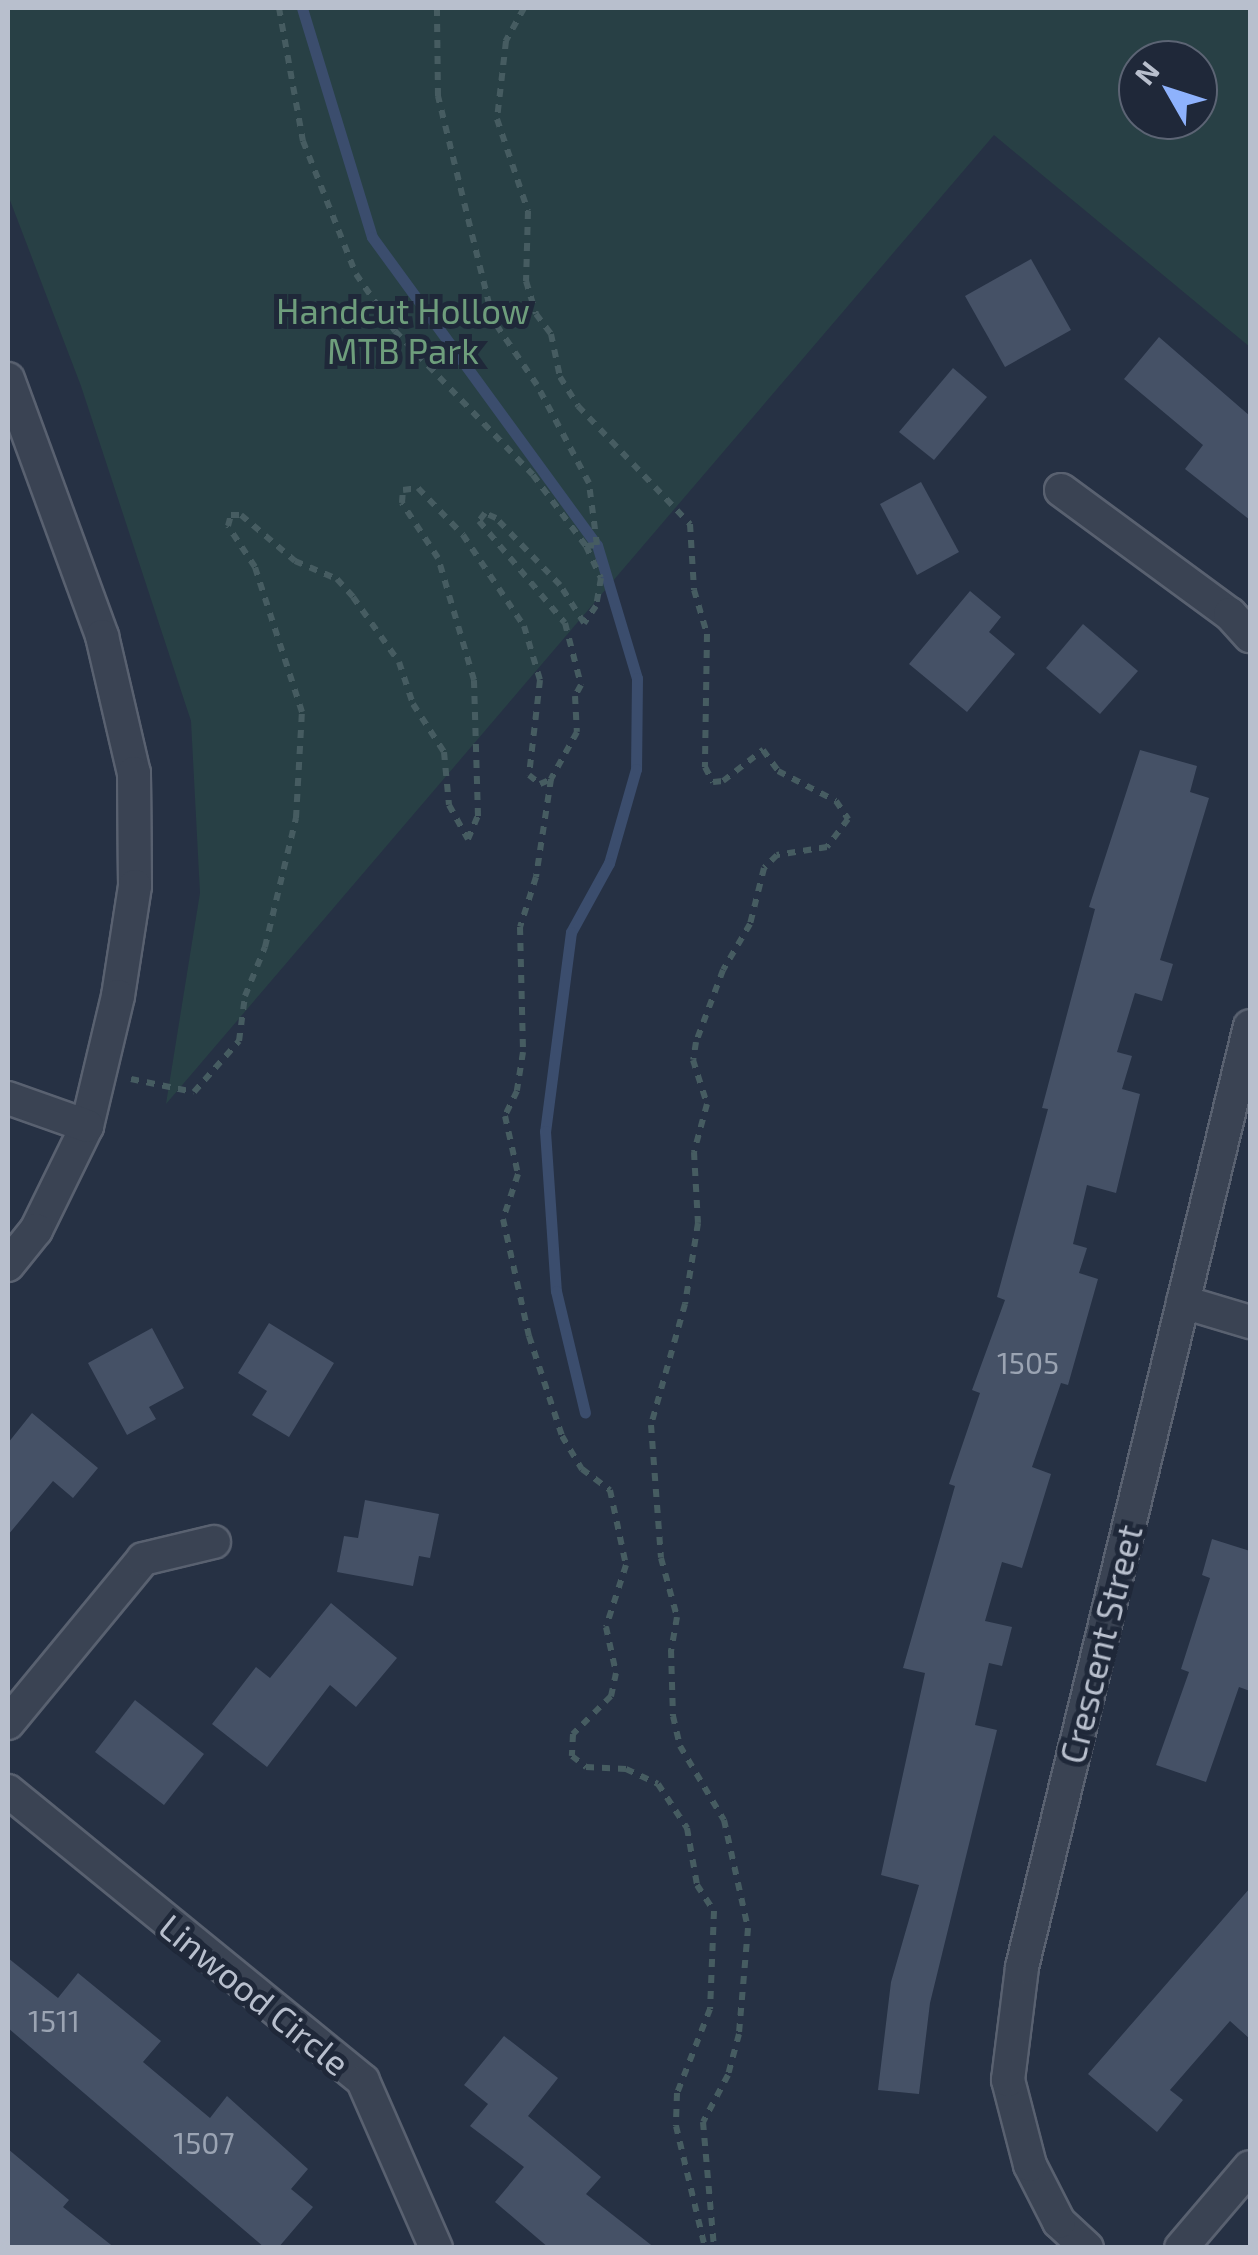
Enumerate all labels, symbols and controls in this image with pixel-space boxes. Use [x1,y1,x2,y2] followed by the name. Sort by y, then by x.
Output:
[1118,40,1218,140] north arrow
[1127,54,1166,91] text: N
[276,289,530,371] park label: Handcut Hollow MTB Park
[997,1344,1059,1380] house number: 1505
[1050,1520,1150,1768] street label: Crescent Street
[152,1905,358,2083] street label: Linwood Circle
[28,2002,80,2038] house number: 1511
[173,2124,235,2160] house number: 1507

